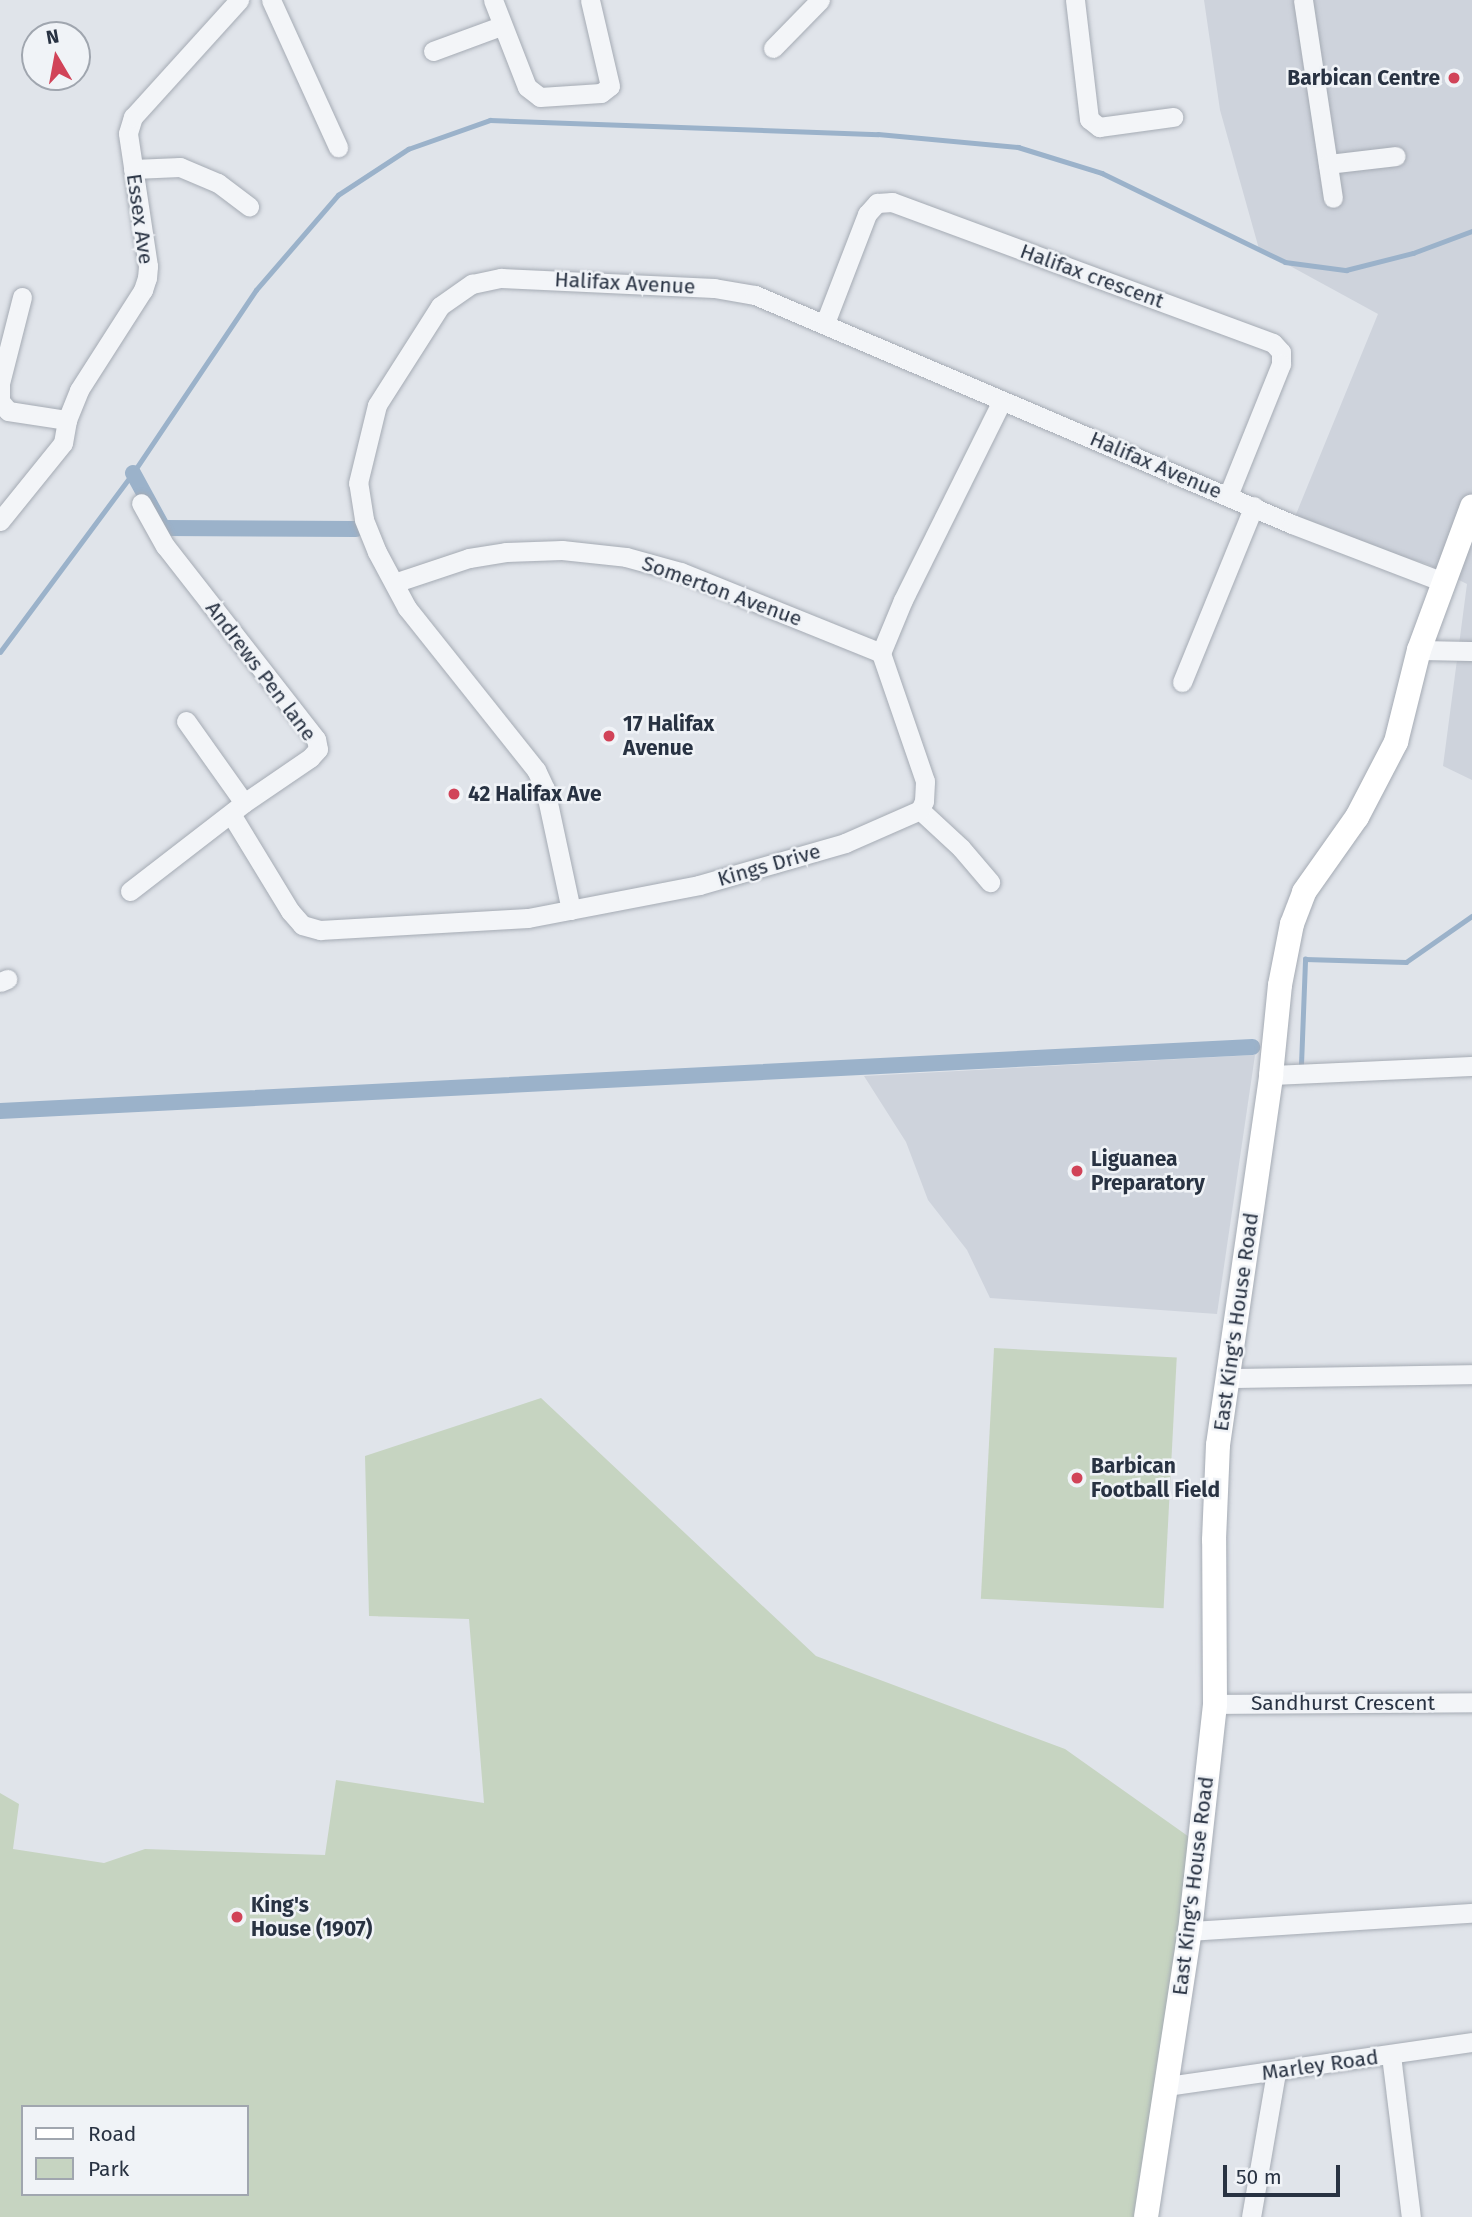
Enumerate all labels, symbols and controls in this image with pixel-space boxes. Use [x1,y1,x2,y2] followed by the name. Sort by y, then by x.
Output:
[21,21,91,91] north arrow
[44,24,61,49] text: N
[1287,65,1440,91] place label: Barbican Centre
[1446,70,1462,86] marker: Barbican Centre
[121,172,159,266] street label: Essex Ave
[1017,238,1167,314] street label: Halifax crescent
[554,267,696,299] street label: Halifax Avenue
[1086,426,1226,504] street label: Halifax Avenue
[639,550,805,632] street label: Somerton Avenue
[200,596,322,746] street label: Andrews Pen lane
[623,711,714,761] place label: 17 Halifax Avenue
[601,728,617,744] marker: 17 Halifax Avenue
[468,781,602,807] place label: 42 Halifax Ave
[446,786,462,802] marker: 42 Halifax Ave
[715,838,823,892] street label: Kings Drive
[1091,1146,1205,1196] place label: Liguanea Preparatory
[1069,1163,1085,1179] marker: Liguanea Preparatory
[1208,1211,1264,1433] street label: East King's House Road
[1091,1453,1220,1503] place label: Barbican Football Field
[1069,1470,1085,1486] marker: Barbican Football Field
[1251,1690,1435,1716] street label: Sandhurst Crescent
[1167,1775,1219,1997] street label: East King's House Road
[251,1892,372,1942] place label: King's House (1907)
[229,1909,245,1925] marker: King's House (1907)
[1260,2044,1380,2086] street label: Marley Road
[21,2105,248,2196] legend
[88,2121,136,2147] text: Road
[1227,2150,1344,2194] scale bar
[88,2156,129,2182] text: Park
[1236,2164,1282,2190] text: 50 m

